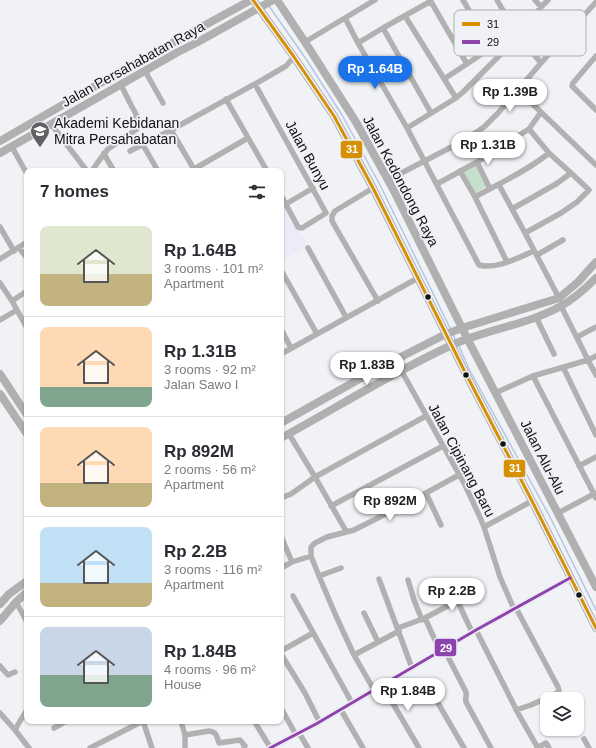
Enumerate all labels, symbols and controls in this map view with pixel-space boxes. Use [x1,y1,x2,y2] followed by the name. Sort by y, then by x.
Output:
[454,10,586,56] legend
[59,18,208,110] street label: Jalan Persahabatan Raya
[487,18,499,30] text: 31
[487,36,499,48] text: 29
[334,56,416,90] pin: Rp 1.64B
[347,61,403,76] text: Rp 1.64B
[469,79,551,113] pin: Rp 1.39B
[482,84,538,99] text: Rp 1.39B
[360,113,442,249] street label: Jalan Kedondong Raya
[54,115,179,147] place label: Akademi Kebidanan Mitra Persahabatan
[282,117,334,193] street label: Jalan Bunyu
[29,120,51,148] school or university icon: Akademi Kebidanan Mitra Persahabatan
[447,132,529,166] pin: Rp 1.31B
[460,137,516,152] text: Rp 1.31B
[340,140,363,159] line badge: 31
[346,143,358,155] text: 31
[246,181,268,203] icon: filters
[40,182,109,201] text: 7 homes
[164,241,237,260] text: Rp 1.64B
[72,242,120,290] icon: home
[164,261,263,276] text: 3 rooms · 101 m²
[164,276,224,291] text: Apartment
[423,292,433,302] unlabelled marker
[164,342,237,361] text: Rp 1.31B
[72,343,120,391] icon: home
[326,352,408,386] pin: Rp 1.83B
[339,357,395,372] text: Rp 1.83B
[164,362,256,377] text: 3 rooms · 92 m²
[461,370,471,380] unlabelled marker
[164,377,238,392] text: Jalan Sawo I
[425,401,499,519] street label: Jalan Cipinang Baru
[517,417,569,497] street label: Jalan Alu-Alu
[498,439,508,449] unlabelled marker
[164,442,234,461] text: Rp 892M
[72,443,120,491] icon: home
[503,459,526,478] line badge: 31
[164,462,256,477] text: 2 rooms · 56 m²
[509,462,521,474] text: 31
[164,477,224,492] text: Apartment
[353,488,427,522] pin: Rp 892M
[363,493,417,508] text: Rp 892M
[164,542,227,561] text: Rp 2.2B
[72,543,120,591] icon: home
[164,562,262,577] text: 3 rooms · 116 m²
[164,577,224,592] text: Apartment
[415,578,489,612] pin: Rp 2.2B
[428,583,476,598] text: Rp 2.2B
[574,590,584,600] unlabelled marker
[434,638,457,657] line badge: 29
[164,642,237,661] text: Rp 1.84B
[440,642,452,654] text: 29
[72,643,120,691] icon: home
[164,662,256,677] text: 4 rooms · 96 m²
[164,677,202,692] text: House
[367,678,449,712] pin: Rp 1.84B
[380,683,436,698] text: Rp 1.84B
[540,692,584,736] map controls
[540,692,584,736] button: layers

